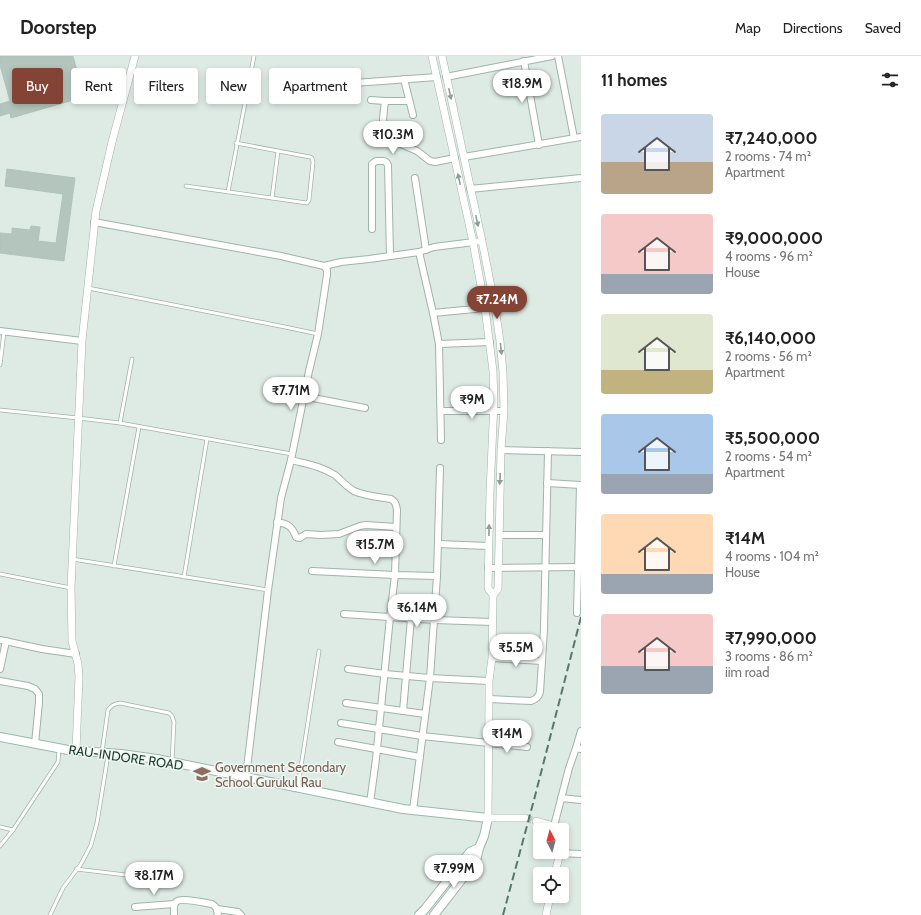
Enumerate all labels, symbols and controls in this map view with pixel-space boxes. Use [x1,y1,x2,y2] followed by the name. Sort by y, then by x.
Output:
[20,16,97,39] text: Doorstep
[735,19,761,37] text: Map
[783,19,843,37] text: Directions
[865,19,901,37] text: Saved
[12,68,63,104] chip: Buy
[71,68,126,104] chip: Rent
[134,68,198,104] chip: Filters
[206,68,261,104] chip: New
[269,68,361,104] chip: Apartment
[879,69,901,91] icon: filters
[489,70,555,104] pin: ₹18.9M
[601,70,667,90] text: 11 homes
[502,75,542,91] text: ₹18.9M
[448,88,454,100] one-way arrow
[360,121,426,155] pin: ₹10.3M
[372,126,414,142] text: ₹10.3M
[725,128,817,148] text: ₹7,240,000
[633,130,681,178] icon: home
[725,148,811,164] text: 2 rooms · 74 m²
[725,164,785,180] text: Apartment
[456,173,462,185] one-way arrow
[475,215,481,227] one-way arrow
[725,228,823,248] text: ₹9,000,000
[633,230,681,278] icon: home
[725,248,813,264] text: 4 rooms · 96 m²
[725,264,760,280] text: House
[464,286,530,320] pin: ₹7.24M
[476,291,518,307] text: ₹7.24M
[725,328,816,348] text: ₹6,140,000
[633,330,681,378] icon: home
[497,343,504,355] one-way arrow
[725,348,812,364] text: 2 rooms · 56 m²
[725,364,785,380] text: Apartment
[258,377,324,411] pin: ₹7.71M
[272,382,310,398] text: ₹7.71M
[453,386,491,420] pin: ₹9M
[459,391,485,407] text: ₹9M
[725,428,820,448] text: ₹5,500,000
[633,430,681,478] icon: home
[725,448,812,464] text: 2 rooms · 54 m²
[725,464,785,480] text: Apartment
[497,473,504,485] one-way arrow
[486,523,492,536] one-way arrow
[725,528,765,548] text: ₹14M
[633,530,681,578] icon: home
[342,531,408,565] pin: ₹15.7M
[356,536,394,552] text: ₹15.7M
[725,548,819,564] text: 4 rooms · 104 m²
[725,564,760,580] text: House
[384,594,450,628] pin: ₹6.14M
[397,599,437,615] text: ₹6.14M
[725,628,817,648] text: ₹7,990,000
[633,630,681,678] icon: home
[488,634,544,668] pin: ₹5.5M
[499,639,533,655] text: ₹5.5M
[725,648,813,664] text: 3 rooms · 86 m²
[725,664,769,680] text: iim road
[483,720,531,754] pin: ₹14M
[492,725,522,741] text: ₹14M
[68,741,184,773] street label: RAU-INDORE ROAD
[215,759,347,790] place label: Government Secondary School Gurukul Rau
[192,764,212,784] school or university icon: Government Secondary School Gurukul Rau
[533,823,569,859] north arrow
[533,823,569,903] map controls
[421,855,487,889] pin: ₹7.99M
[433,860,475,876] text: ₹7.99M
[121,862,187,896] pin: ₹8.17M
[134,867,174,883] text: ₹8.17M
[533,867,569,903] button: locate

